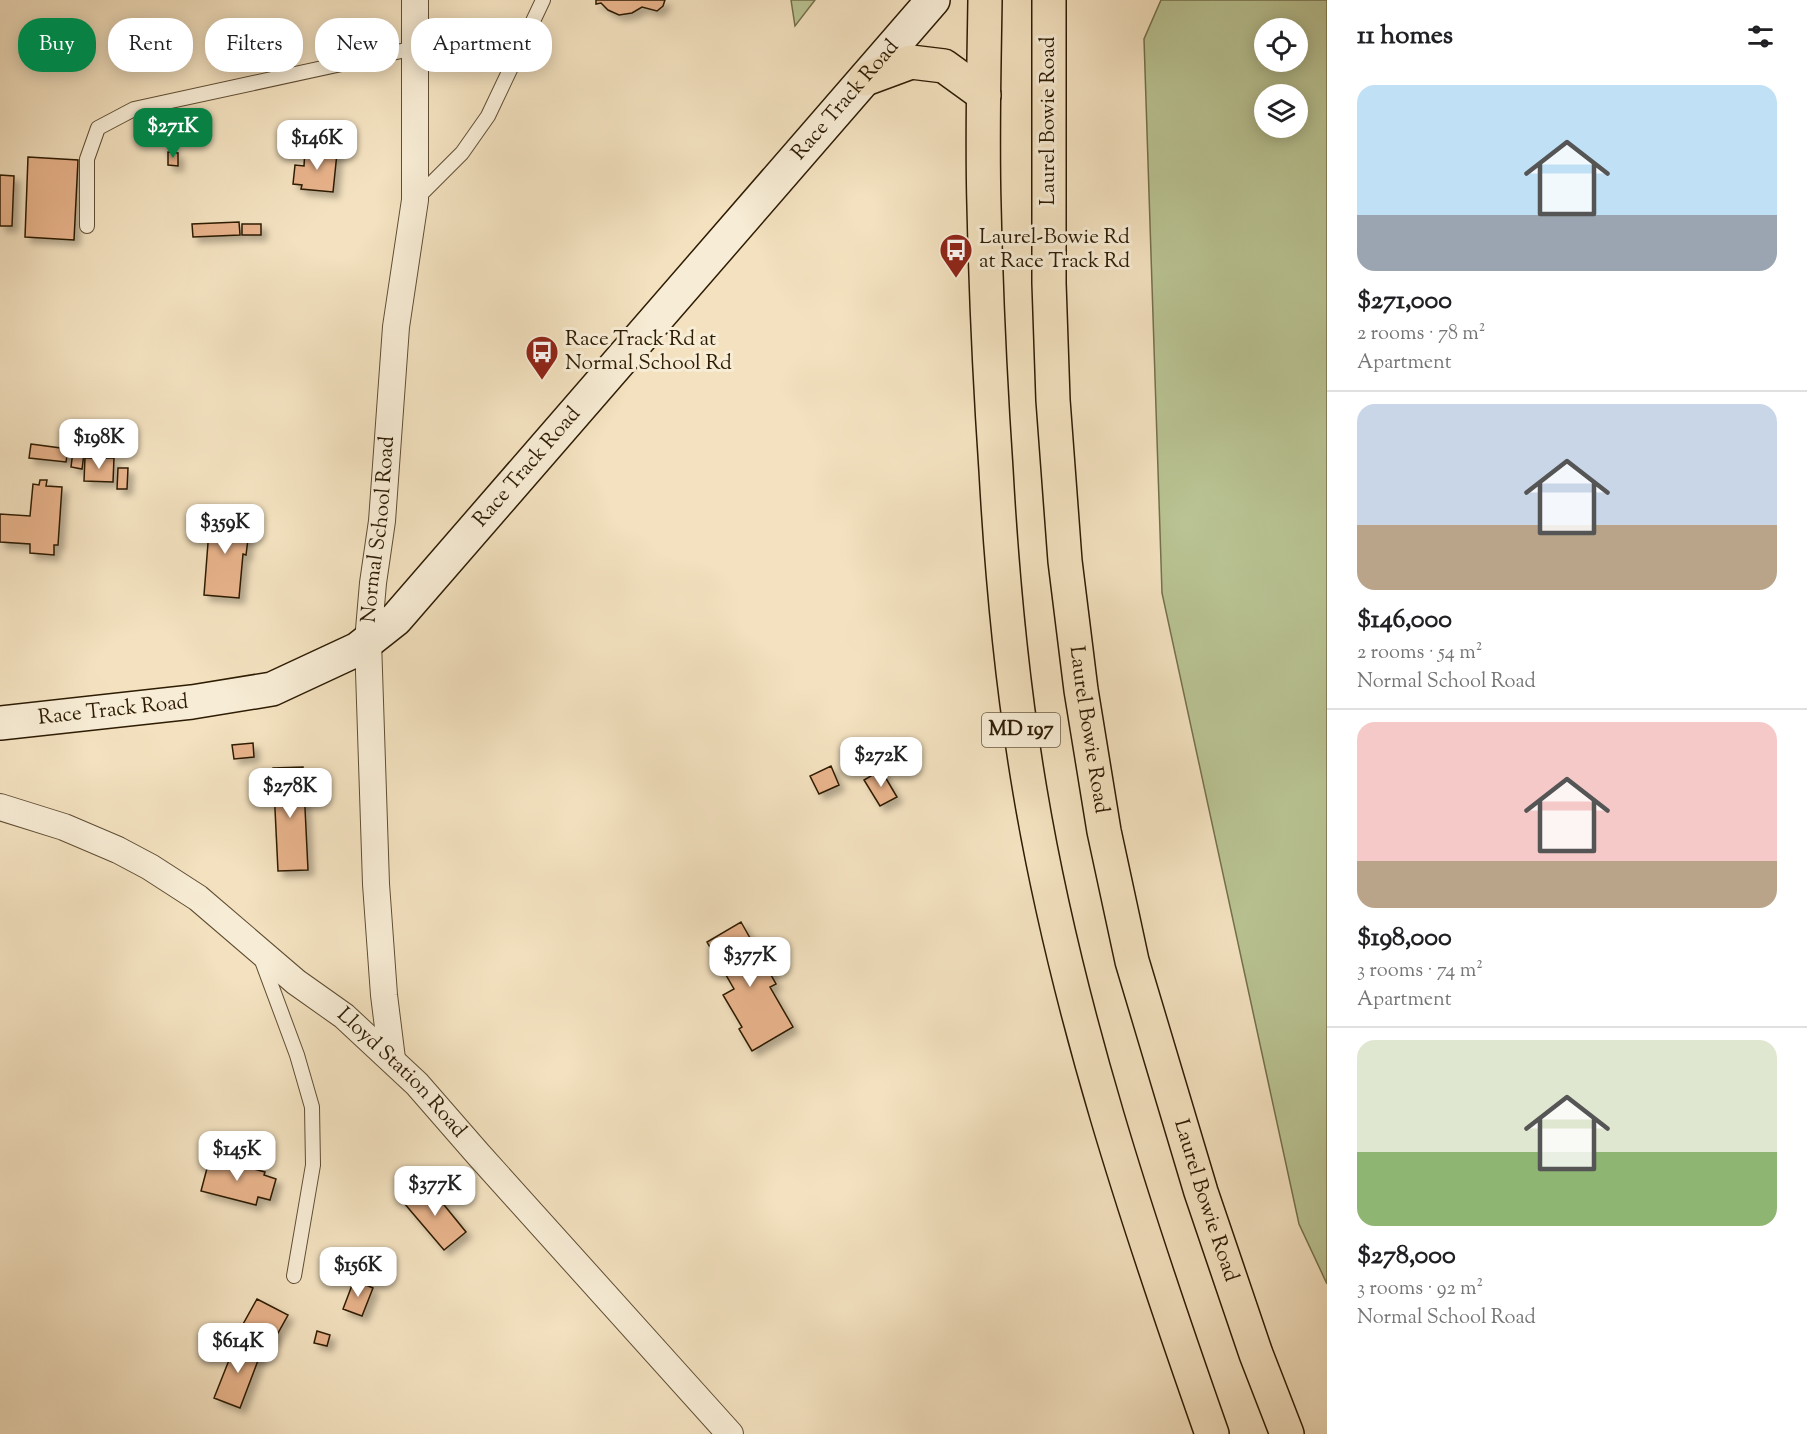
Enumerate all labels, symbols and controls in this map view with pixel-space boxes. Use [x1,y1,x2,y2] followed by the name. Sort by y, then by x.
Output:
[18,18,96,72] chip: Buy
[108,18,193,72] chip: Rent
[205,18,303,72] chip: Filters
[315,18,399,72] chip: New
[411,18,552,72] chip: Apartment
[1254,18,1308,138] map controls
[1254,18,1308,72] button: locate
[1357,18,1453,55] text: 11 homes
[1744,20,1777,53] icon: filters
[785,33,907,167] street label: Race Track Road
[1034,36,1064,206] street label: Laurel Bowie Road
[1254,84,1308,138] button: layers
[131,108,215,159] pin: $271K
[147,113,199,142] text: $271K
[275,120,359,171] pin: $146K
[1513,124,1621,232] icon: home
[291,125,343,154] text: $146K
[979,223,1130,277] place label: Laurel-Bowie Rd at Race Track Rd
[938,232,974,279] bus stop icon: Laurel-Bowie Rd at Race Track Rd
[1357,283,1452,320] text: $271,000
[1357,320,1486,349] text: 2 rooms · 78 m²
[565,325,732,379] place label: Race Track Rd at Normal School Rd
[524,334,560,381] bus stop icon: Race Track Rd at Normal School Rd
[1357,349,1452,378] text: Apartment
[467,401,588,534] street label: Race Track Road
[57,419,141,470] pin: $198K
[73,424,125,453] text: $198K
[355,435,403,624] street label: Normal School Road
[1513,443,1621,551] icon: home
[183,504,267,555] pin: $359K
[200,509,250,538] text: $359K
[1357,602,1452,639] text: $146,000
[1357,639,1482,668] text: 2 rooms · 54 m²
[1061,644,1116,816] street label: Laurel Bowie Road
[1357,668,1536,697] text: Normal School Road
[37,687,190,734] street label: Race Track Road
[982,713,1060,747] road number: MD 197
[839,737,923,788] pin: $272K
[854,742,908,771] text: $272K
[1513,761,1621,869] icon: home
[248,768,332,819] pin: $278K
[263,773,317,802] text: $278K
[1357,920,1452,957] text: $198,000
[708,937,792,988] pin: $377K
[723,942,777,971] text: $377K
[1357,957,1483,986] text: 3 rooms · 74 m²
[1357,986,1452,1015] text: Apartment
[330,1001,473,1145] street label: Lloyd Station Road
[1513,1079,1621,1187] icon: home
[1165,1116,1246,1286] street label: Laurel Bowie Road
[195,1131,279,1182] pin: $145K
[213,1136,261,1165] text: $145K
[393,1166,477,1217] pin: $377K
[408,1171,462,1200] text: $377K
[1357,1238,1456,1275] text: $278,000
[316,1247,400,1298] pin: $156K
[334,1252,382,1281] text: $156K
[1357,1275,1483,1304] text: 3 rooms · 92 m²
[1357,1304,1536,1333] text: Normal School Road
[196,1323,280,1374] pin: $614K
[212,1328,264,1357] text: $614K

